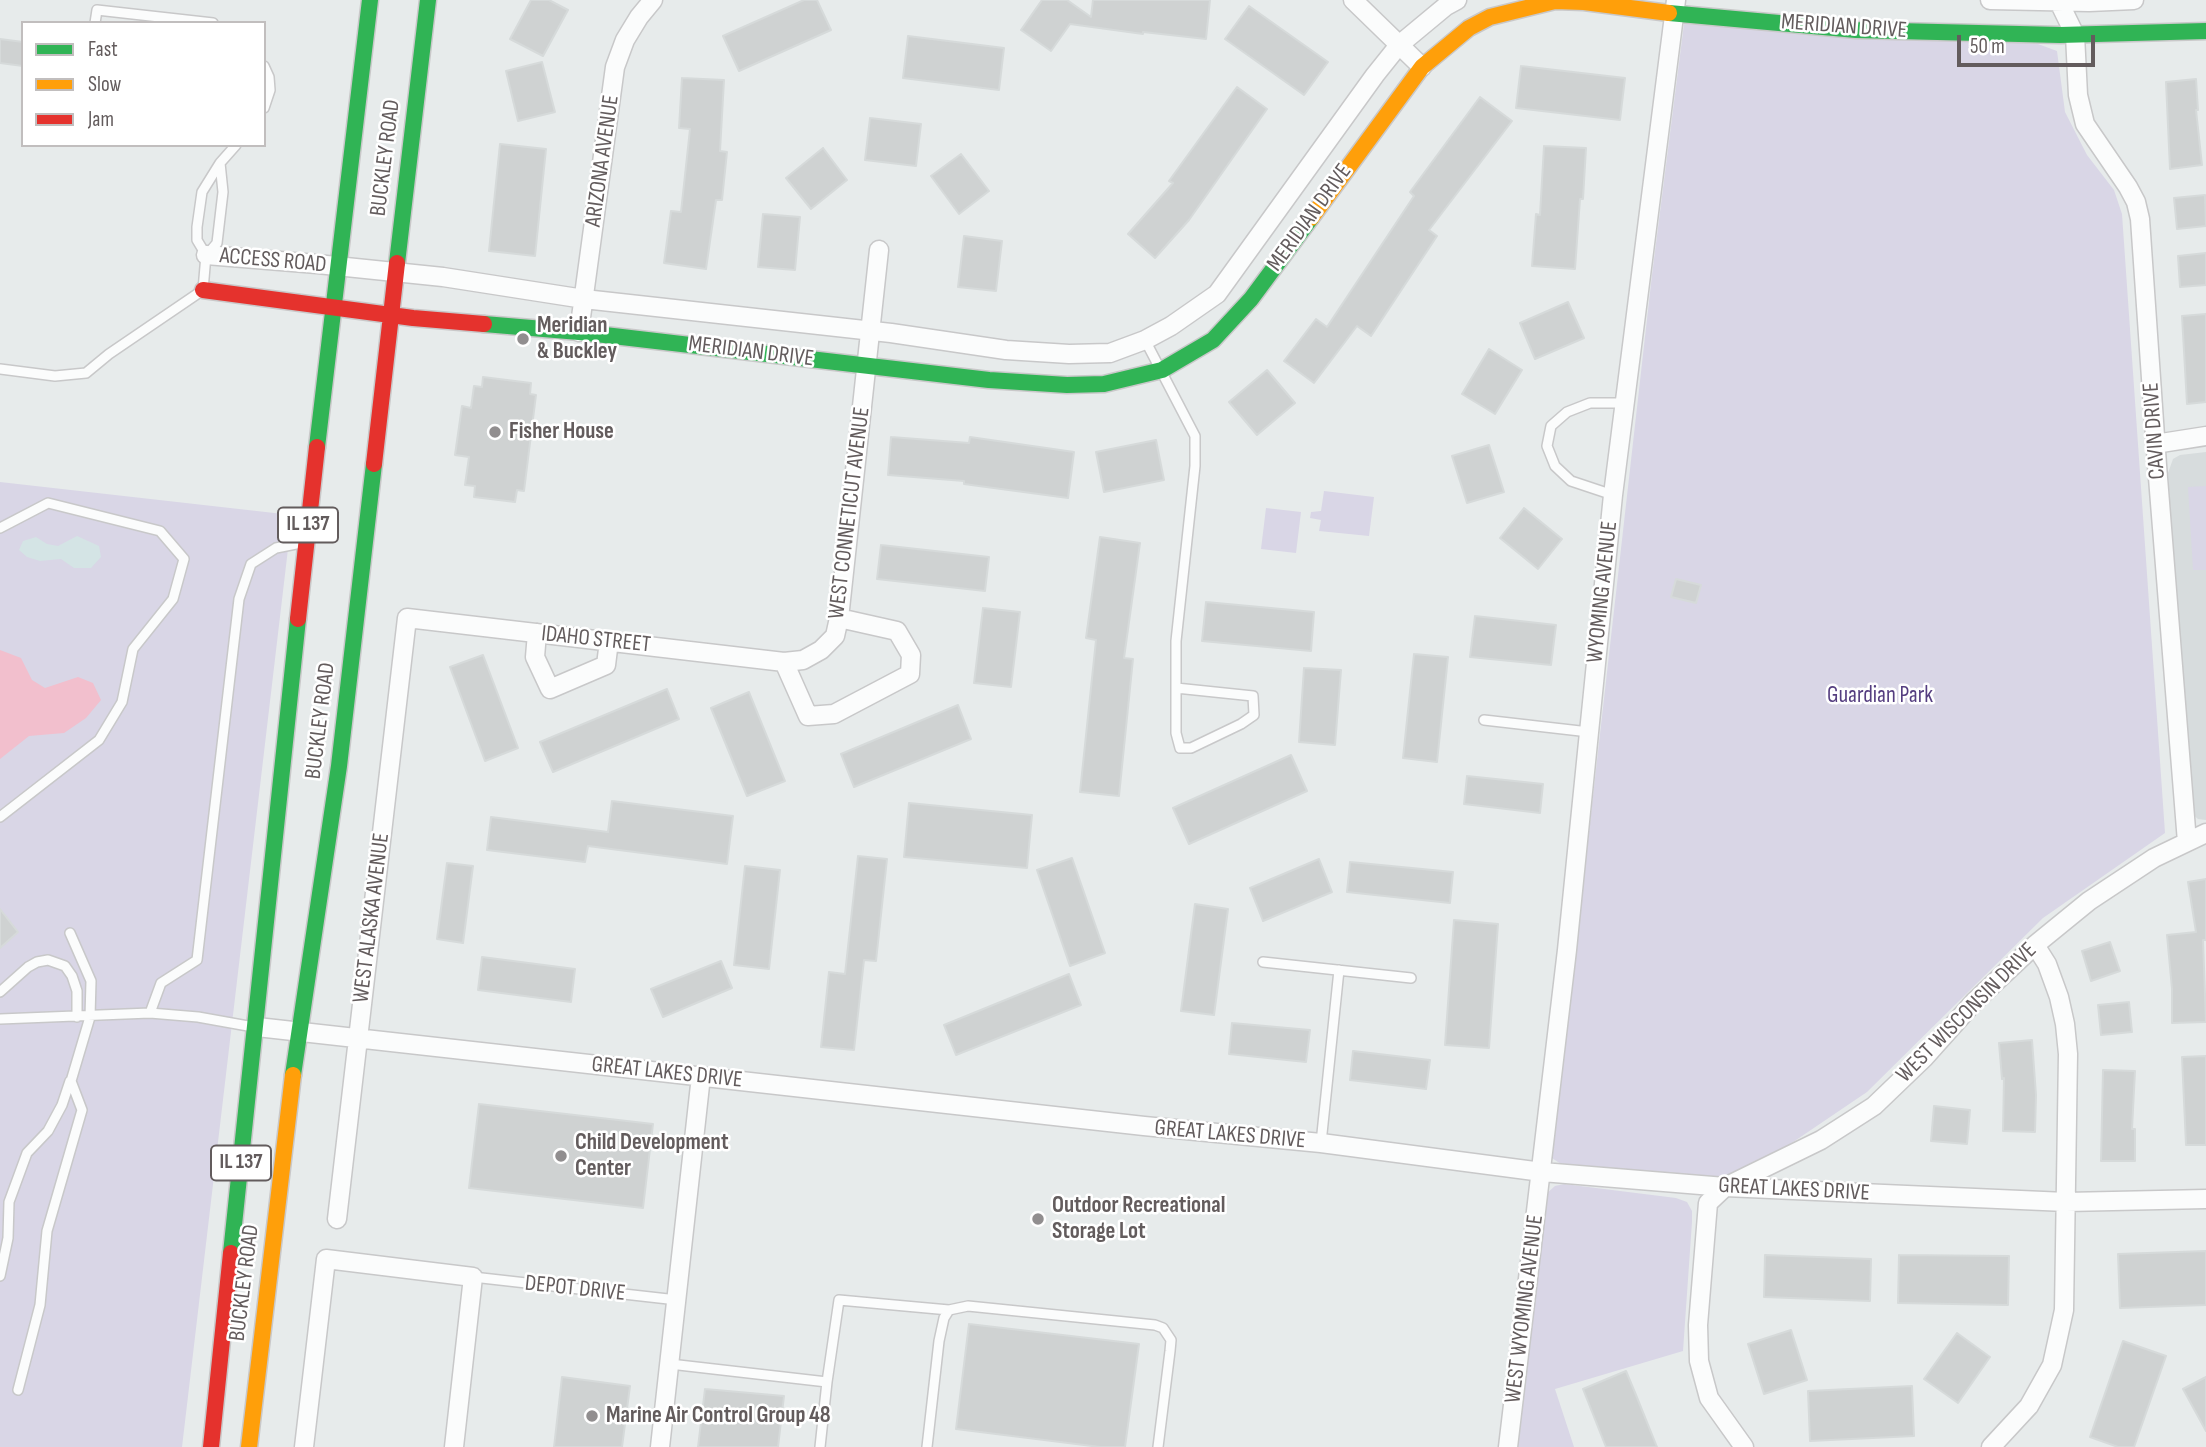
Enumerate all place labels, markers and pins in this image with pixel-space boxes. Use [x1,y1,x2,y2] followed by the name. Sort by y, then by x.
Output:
[537,312,617,366] place label: Meridian & Buckley
[515,331,531,347] marker: Meridian & Buckley
[509,418,614,446] place label: Fisher House
[487,424,503,440] marker: Fisher House
[575,1129,728,1183] place label: Child Development Center
[553,1148,569,1164] marker: Child Development Center
[1052,1192,1225,1246] place label: Outdoor Recreational Storage Lot
[1030,1211,1046,1227] marker: Outdoor Recreational Storage Lot
[606,1402,831,1430] place label: Marine Air Control Group 48
[584,1408,600,1424] marker: Marine Air Control Group 48

